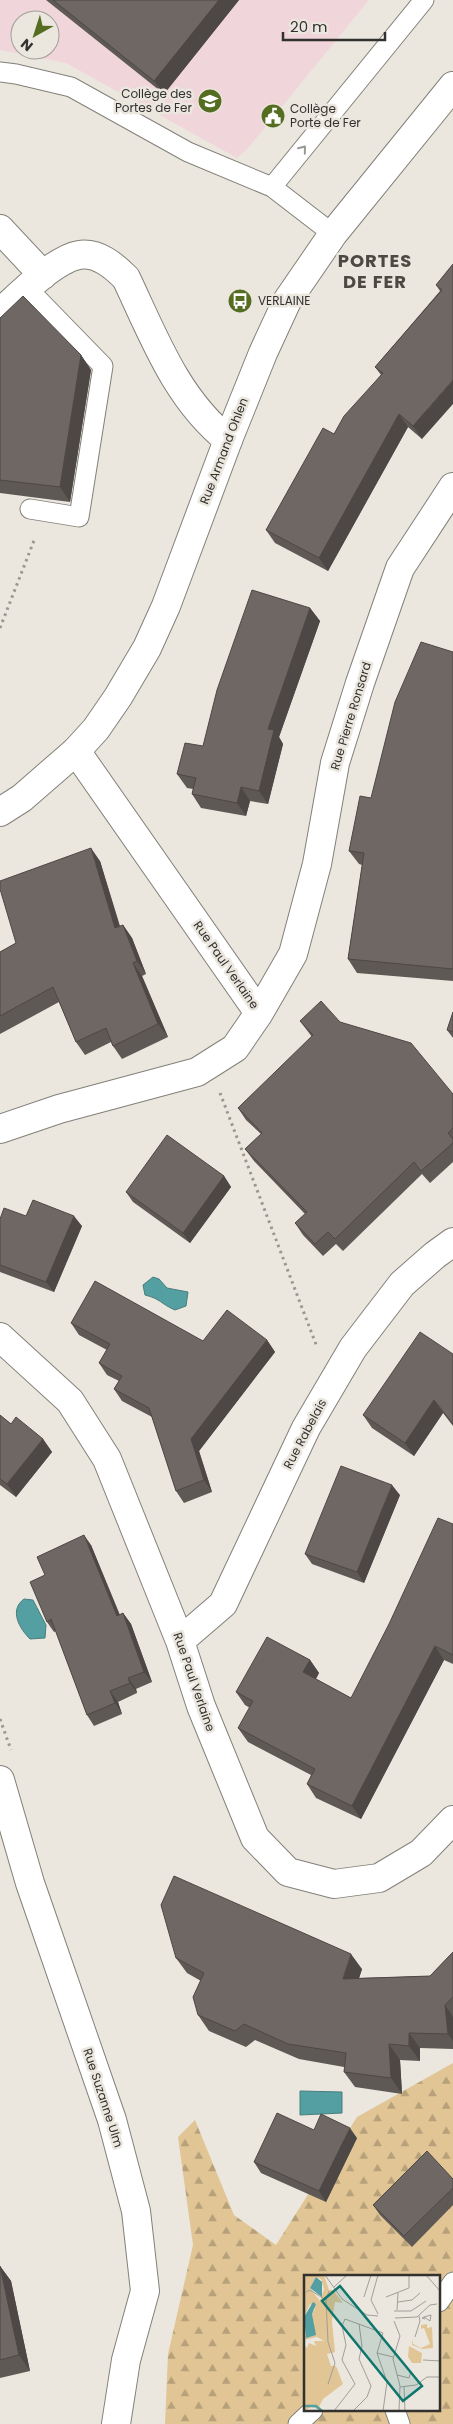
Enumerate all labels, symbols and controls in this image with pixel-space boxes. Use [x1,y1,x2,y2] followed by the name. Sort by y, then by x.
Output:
[10,10,60,60] north arrow
[283,10,386,42] scale bar
[290,16,328,37] text: 20 m
[16,34,37,56] text: N
[115,85,193,116] place label: Collège des Portes de Fer
[197,88,223,114] school or university icon: Collège des Portes de Fer
[290,100,361,131] place label: Collège Porte de Fer
[260,103,286,129] public building icon: Collège Porte de Fer
[297,146,305,155] one-way arrow
[338,248,412,294] district label: PORTES DE FER
[227,288,253,314] bus stop icon: VERLAINE
[258,292,310,309] place label: VERLAINE
[195,395,252,507] street label: Rue Armand Ohlen
[326,660,375,772] street label: Rue Pierre Ronsard
[190,917,263,1012] street label: Rue Paul Verlaine
[279,1396,330,1472] street label: Rue Rabelais
[170,1630,219,1734] street label: Rue Paul Verlaine
[79,2046,128,2150] street label: Rue Suzanne Ulm
[304,2275,440,2412] inset map

